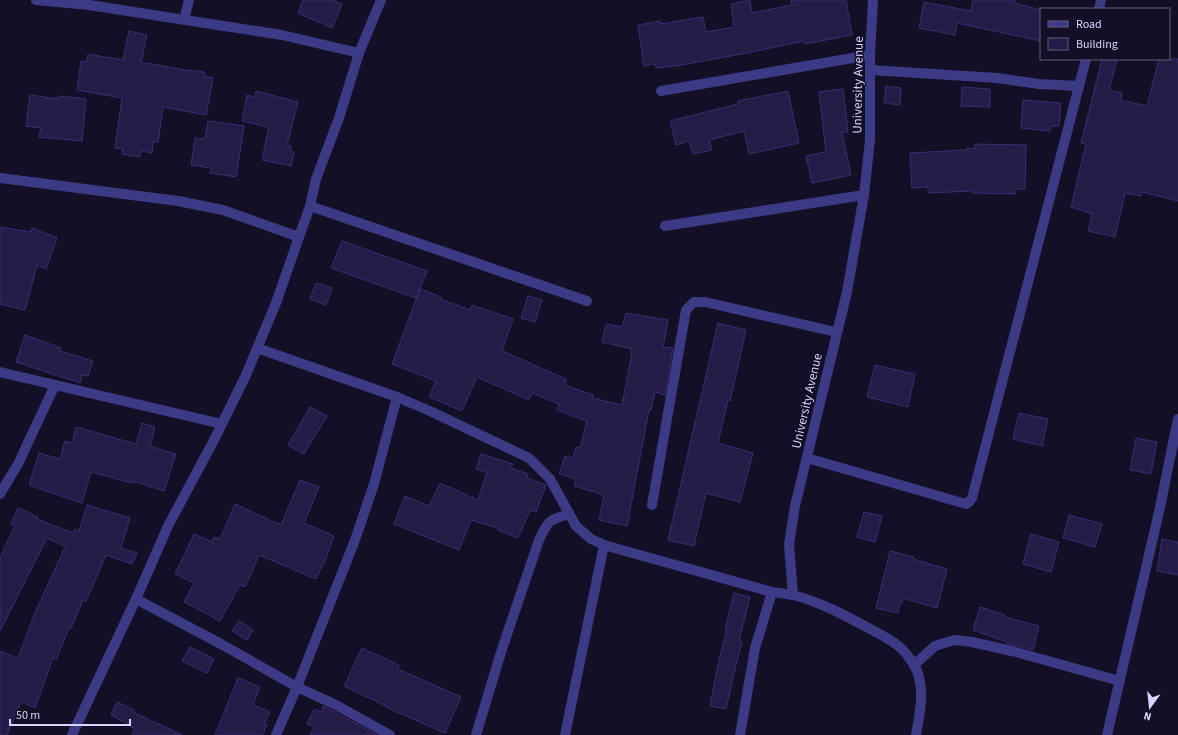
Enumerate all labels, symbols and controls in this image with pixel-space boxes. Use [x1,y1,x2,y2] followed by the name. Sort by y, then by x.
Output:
[1040,8,1170,60] legend
[1076,16,1102,33] text: Road
[848,36,868,134] street label: University Avenue
[1076,36,1118,53] text: Building
[787,352,827,450] street label: University Avenue
[1130,687,1170,727] north arrow
[10,701,130,727] scale bar
[16,707,40,724] text: 50 m
[1142,708,1153,724] text: N

